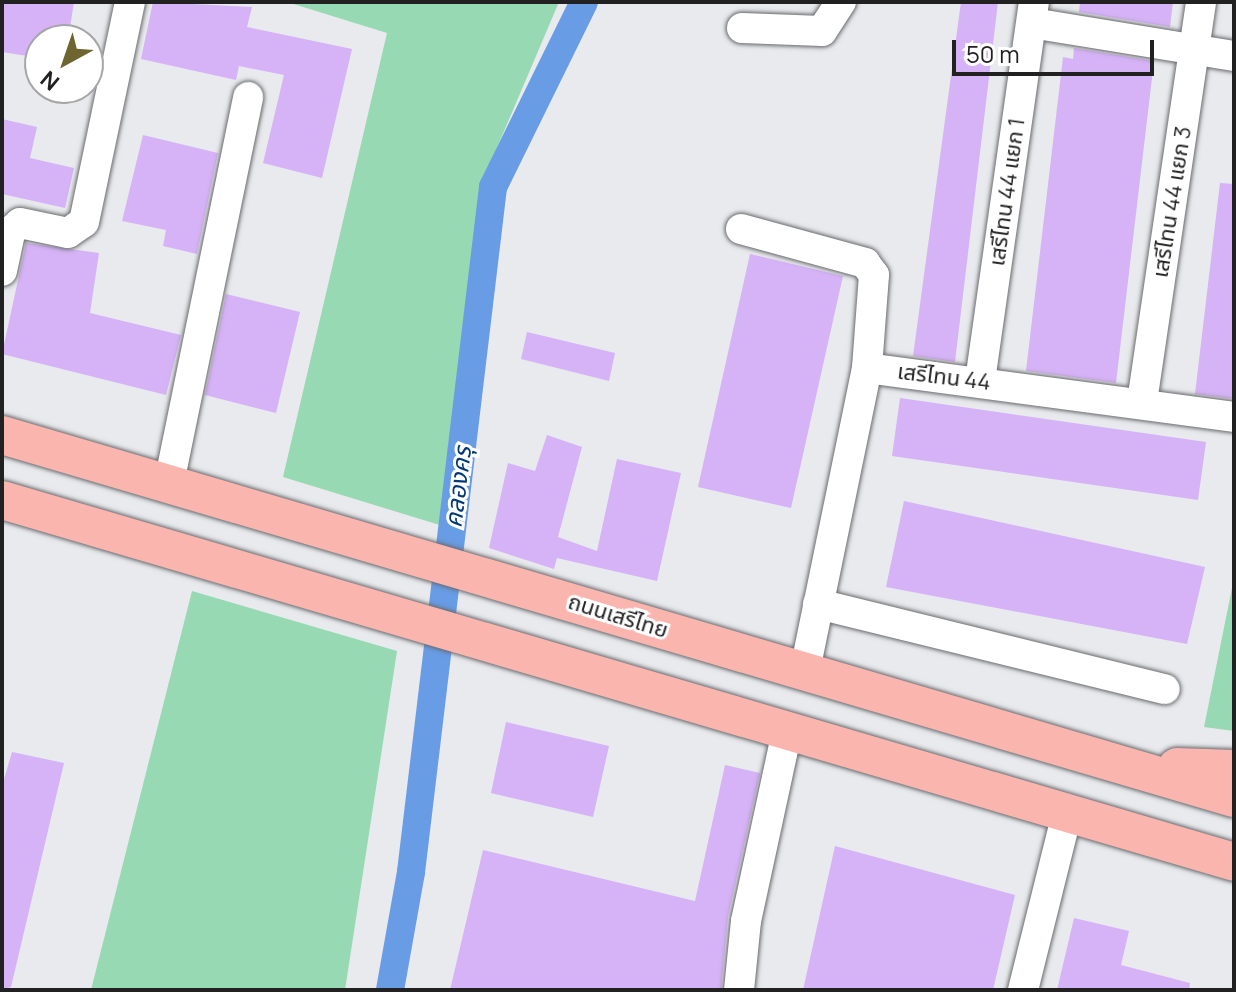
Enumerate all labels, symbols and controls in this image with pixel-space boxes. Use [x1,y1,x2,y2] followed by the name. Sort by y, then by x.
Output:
[24,24,104,104] north arrow
[956,24,1158,74] scale bar
[966,37,1020,70] text: 50 m
[34,64,66,97] text: N
[984,116,1030,268] street label: เสรีไทน 44 แยก 1
[1147,124,1197,280] street label: เสรีไทน 44 แยก 3
[896,358,992,396] street label: เสรีไทน 44
[438,445,476,529] water label: คลองครุ
[565,588,671,644] street label: ถนนเสรีไทย

